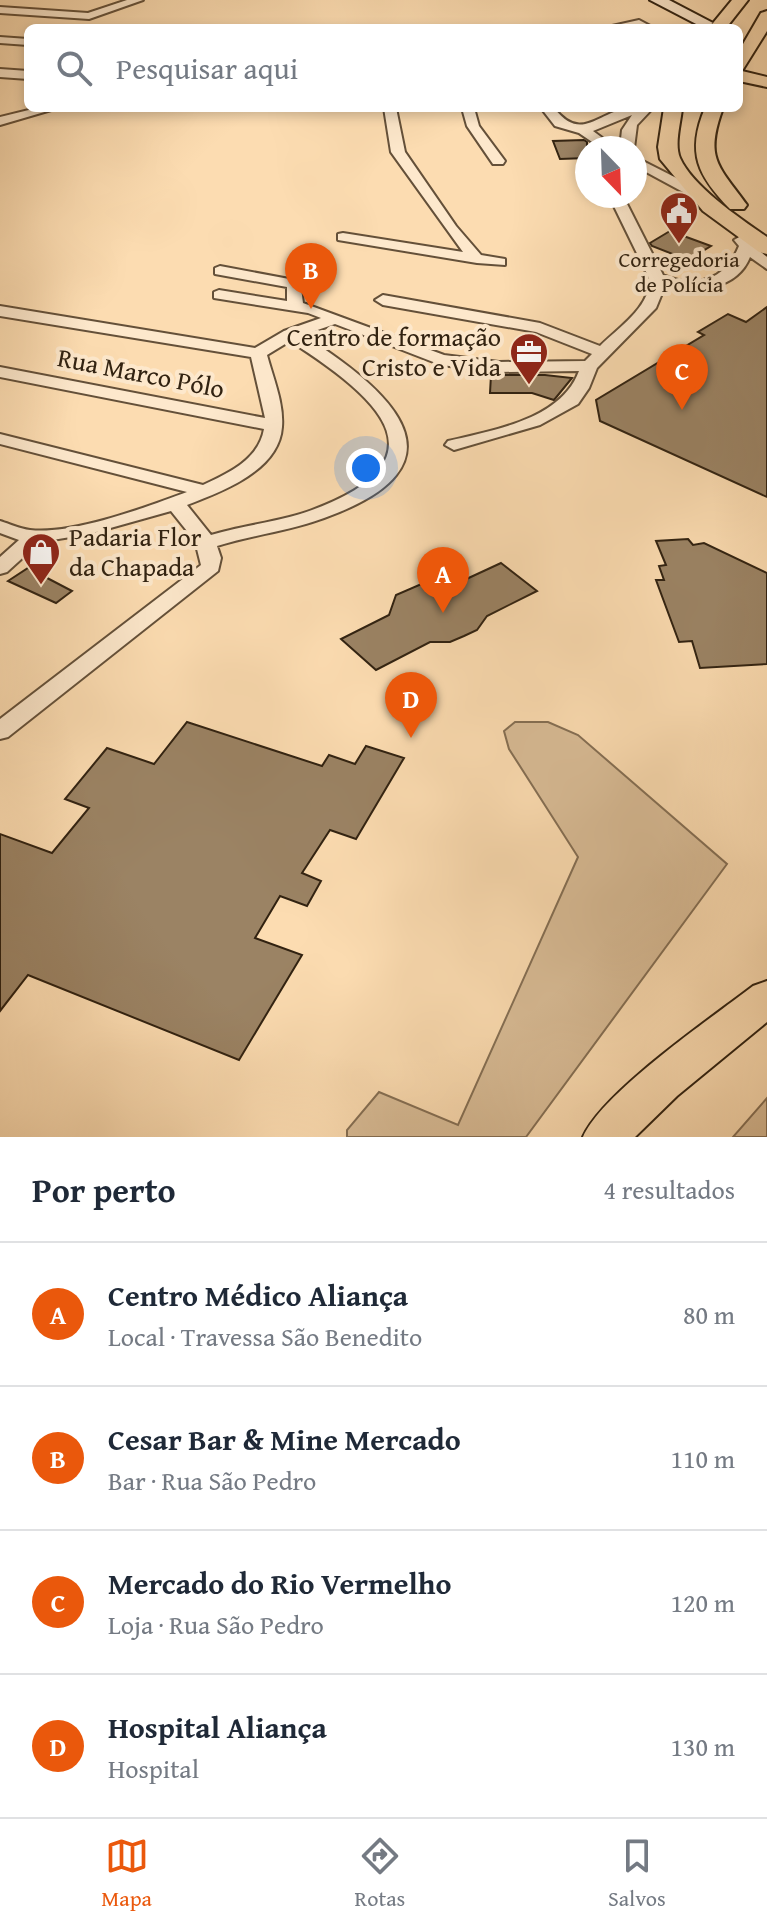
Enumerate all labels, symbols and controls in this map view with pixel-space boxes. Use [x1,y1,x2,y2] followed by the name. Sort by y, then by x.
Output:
[24,24,743,112] search box
[52,46,96,90] icon: search
[116,46,298,90] text: Pesquisar aqui
[575,136,647,208] north arrow
[658,190,700,245] public building icon: Corregedoria de Polícia
[285,243,337,309] pin: B
[618,243,740,300] place label: Corregedoria de Polícia
[287,317,502,386] place label: Centro de formação Cristo e Vida
[508,331,550,386] office icon: Centro de formação Cristo e Vida
[54,337,228,408] street label: Rua Marco Pólo
[656,344,708,410] pin: C
[346,448,386,488] your location
[69,517,202,586] place label: Padaria Flor da Chapada
[20,531,62,586] shop icon: Padaria Flor da Chapada
[417,547,469,613] pin: A
[385,672,437,738] pin: D
[32,1165,176,1214] text: Por perto
[604,1170,735,1209] text: 4 resultados
[108,1273,408,1317] text: Centro Médico Aliança
[50,1295,66,1334] text: A
[683,1295,735,1334] text: 80 m
[108,1317,422,1356] text: Local · Travessa São Benedito
[108,1417,461,1461] text: Cesar Bar & Mine Mercado
[50,1439,66,1478] text: B
[670,1439,735,1478] text: 110 m
[108,1461,316,1500] text: Bar · Rua São Pedro
[108,1561,451,1605] text: Mercado do Rio Vermelho
[51,1583,65,1622] text: C
[670,1583,735,1622] text: 120 m
[108,1605,324,1644] text: Loja · Rua São Pedro
[108,1705,327,1749] text: Hospital Aliança
[50,1727,66,1766] text: D
[670,1727,735,1766] text: 130 m
[108,1749,199,1788] text: Hospital
[101,1834,152,1914] tab: Mapa
[355,1834,405,1914] tab: Rotas
[608,1834,666,1914] tab: Salvos

